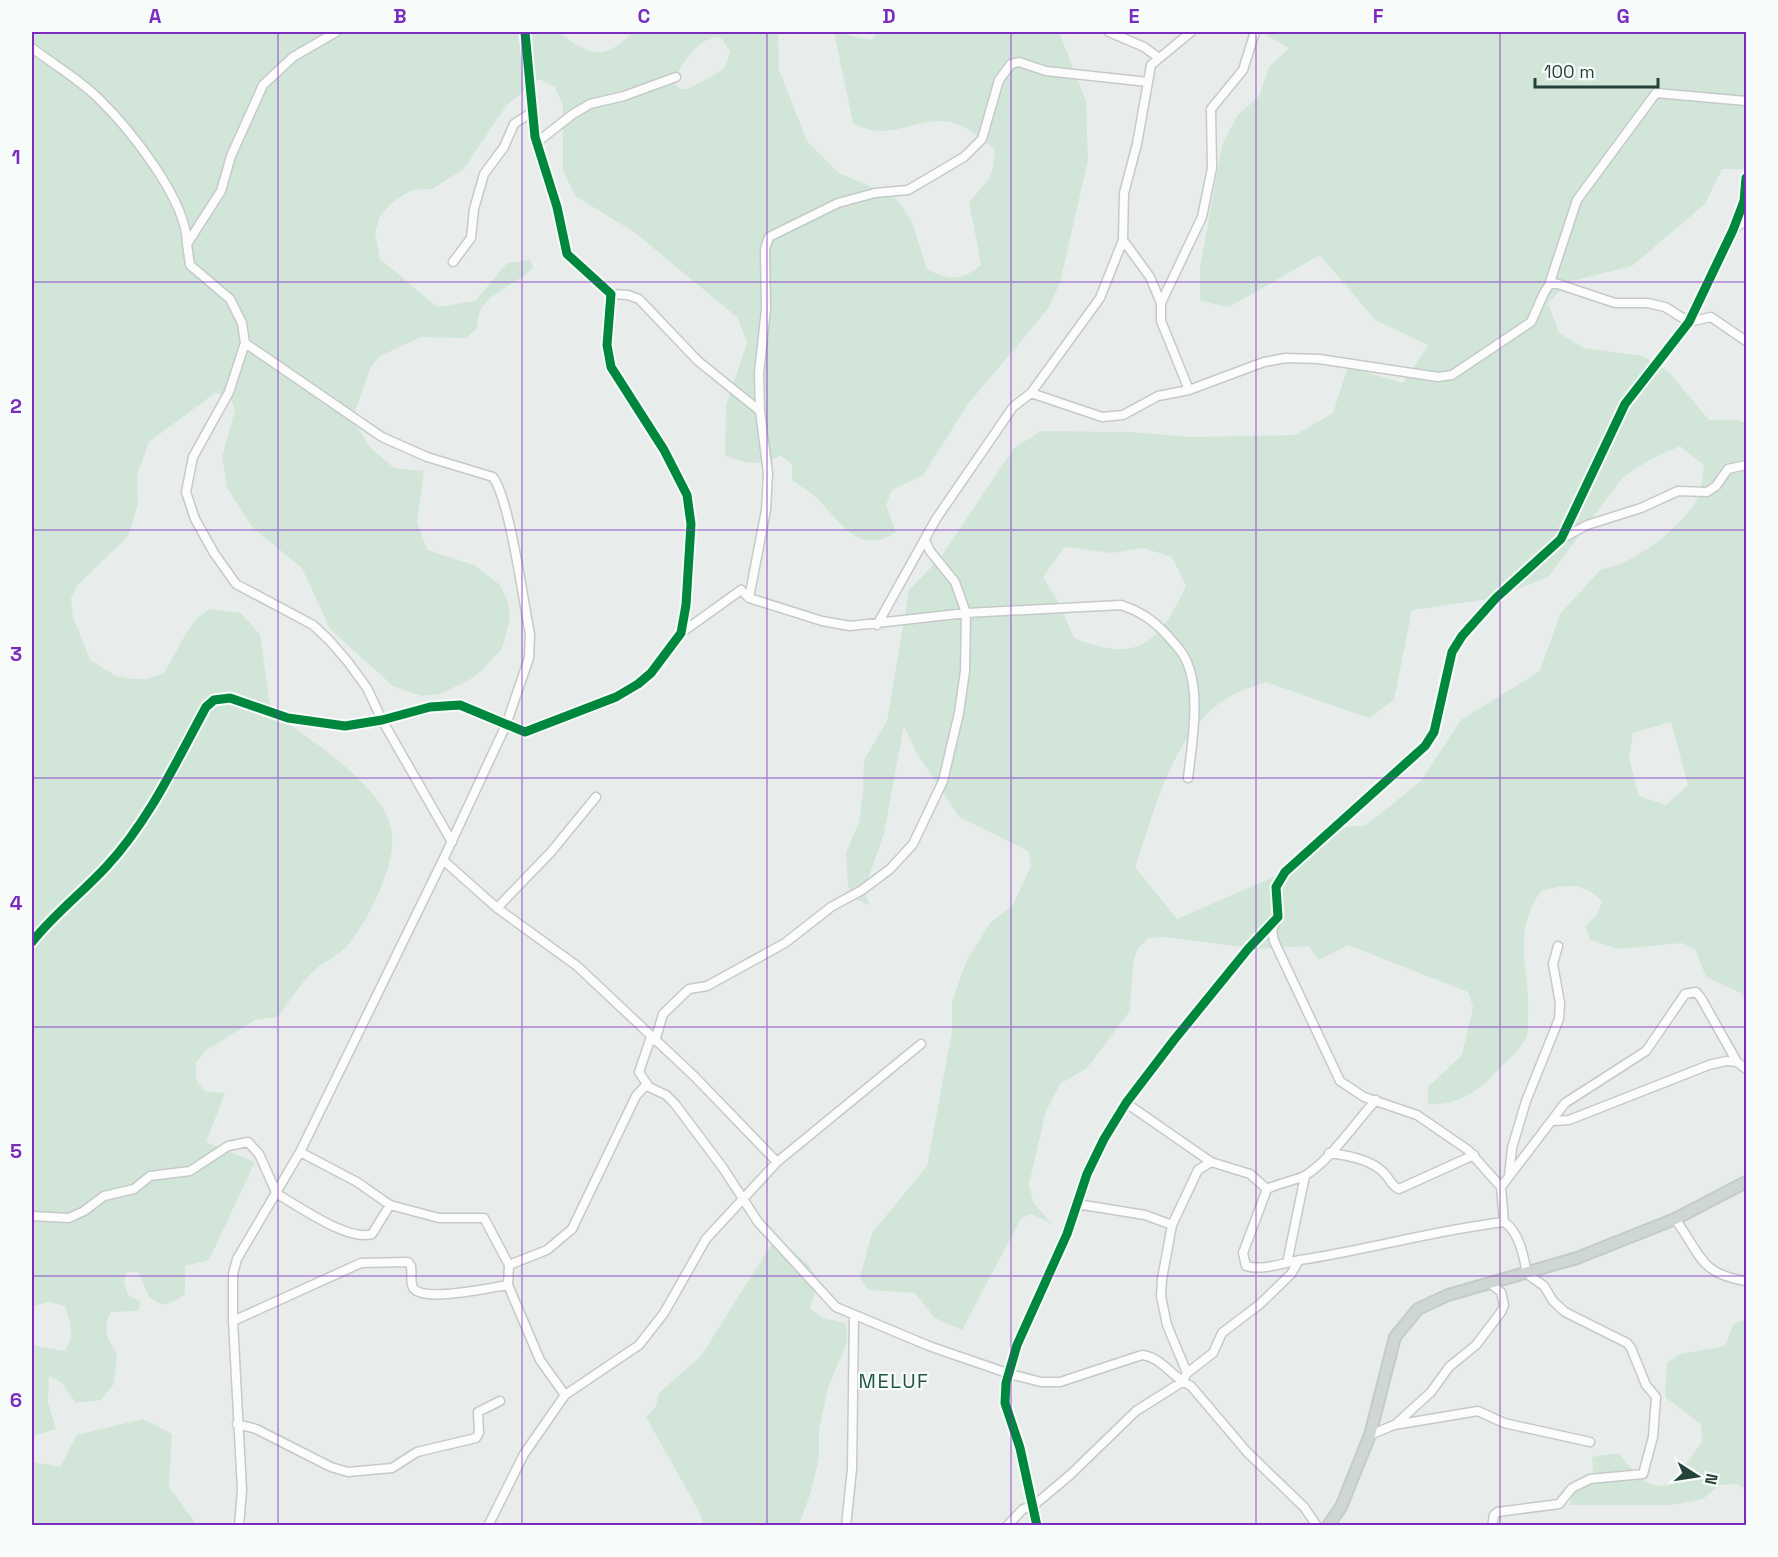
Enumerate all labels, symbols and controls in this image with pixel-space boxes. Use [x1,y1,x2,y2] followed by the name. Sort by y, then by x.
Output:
[149,3,162,29] text: A
[393,3,407,29] text: B
[638,3,651,29] text: C
[882,3,896,29] text: D
[1128,3,1140,29] text: E
[1373,3,1384,29] text: F
[1616,3,1630,29] text: G
[1535,51,1658,89] scale bar
[1544,60,1595,83] text: 100 m
[11,144,21,170] text: 1
[10,393,22,419] text: 2
[10,641,22,667] text: 3
[10,890,23,916] text: 4
[10,1138,22,1164] text: 5
[859,1368,929,1394] district label: MELUF
[10,1387,22,1413] text: 6
[1667,1446,1727,1506] north arrow
[1700,1472,1723,1486] text: N

